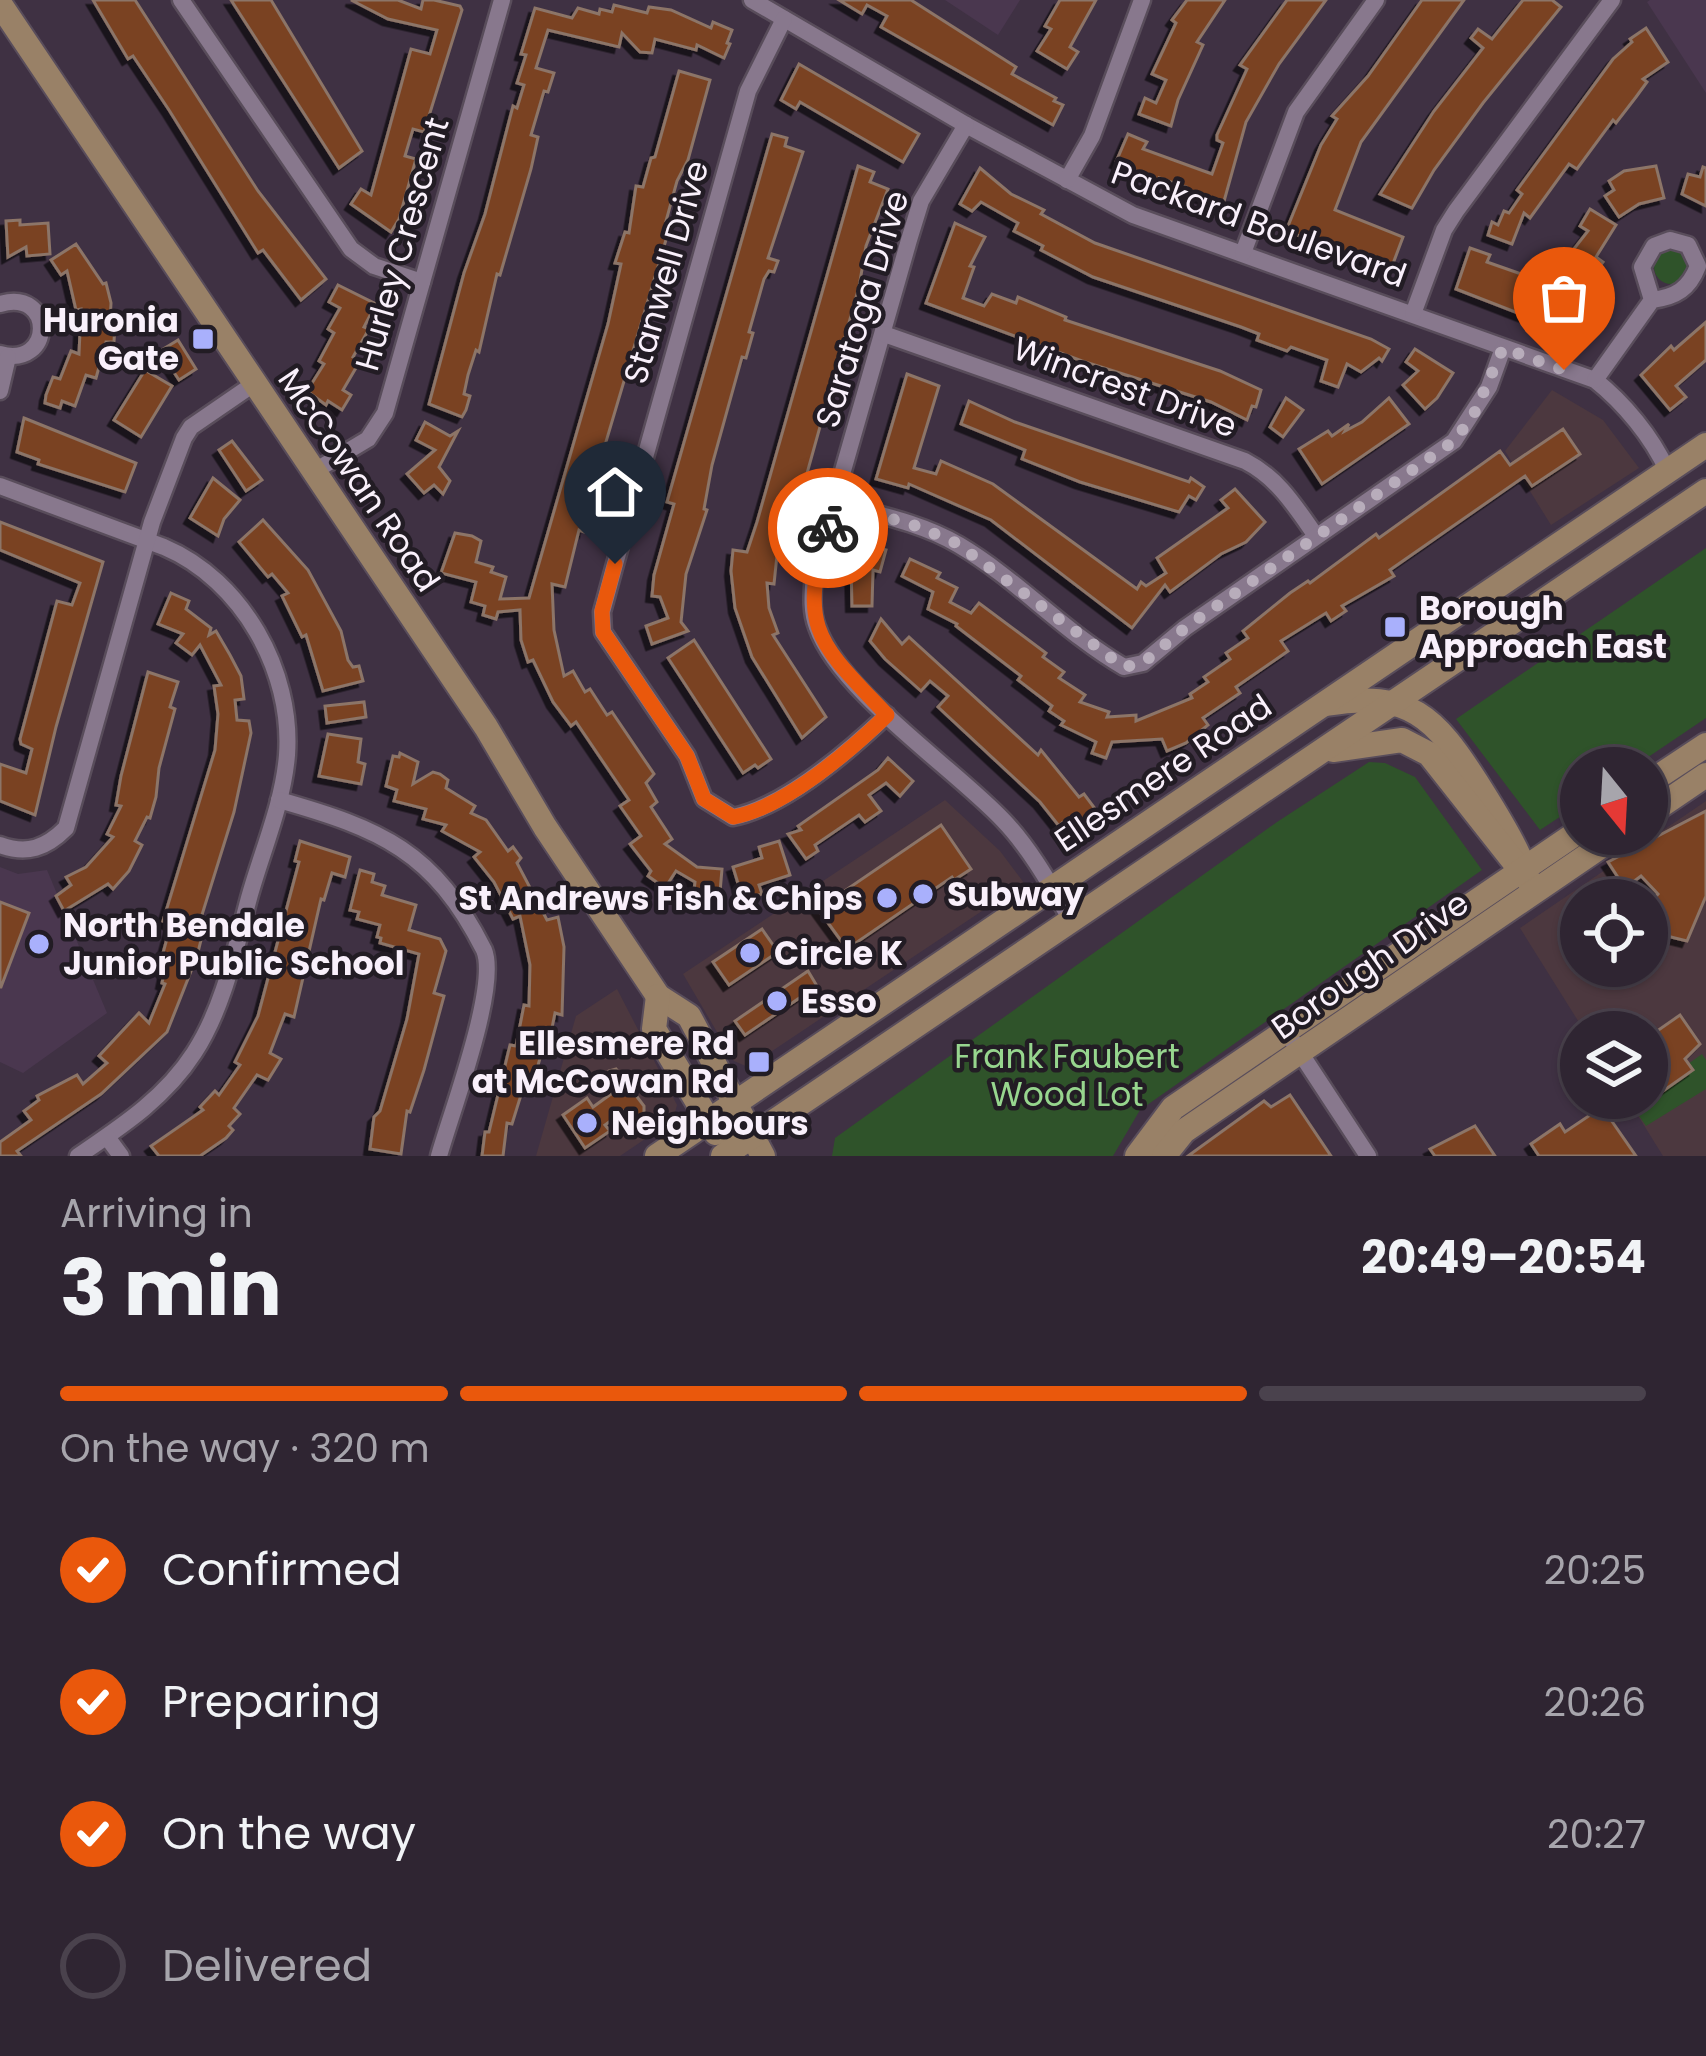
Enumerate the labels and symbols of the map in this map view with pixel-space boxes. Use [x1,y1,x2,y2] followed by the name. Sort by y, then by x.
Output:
[343,112,461,376] street label: Hurley Crescent
[1105,149,1413,299] street label: Packard Boulevard
[612,155,720,389] street label: Stanwell Drive
[804,185,920,433] street label: Saratoga Drive
[1513,247,1615,370] pin
[43,297,179,382] place label: Huronia Gate
[1007,325,1243,449] street label: Wincrest Drive
[190,326,216,352] marker: Huronia Gate
[267,359,451,601] street label: McCowan Road
[564,441,666,564] pin
[768,468,888,588] courier
[1419,585,1667,670] place label: Borough Approach East
[1382,614,1408,640] marker: Borough Approach East
[1045,683,1281,863] street label: Ellesmere Road
[1560,747,1668,855] north arrow
[947,871,1084,918] place label: Subway
[458,875,863,922] place label: St Andrews Fish & Chips
[1262,880,1478,1050] street label: Borough Drive
[910,881,936,907] marker: Subway
[874,885,900,911] marker: St Andrews Fish & Chips
[63,902,404,987] place label: North Bendale Junior Public School
[774,930,903,977] place label: Circle K
[26,931,52,957] marker: North Bendale Junior Public School
[737,940,763,966] marker: Circle K
[801,978,877,1025] place label: Esso
[764,988,790,1014] marker: Esso
[472,1020,735,1105] place label: Ellesmere Rd at McCowan Rd
[954,1033,1180,1118] park label: Frank Faubert Wood Lot
[746,1049,772,1075] marker: Ellesmere Rd at McCowan Rd
[611,1100,809,1147] place label: Neighbours
[574,1110,600,1136] marker: Neighbours

